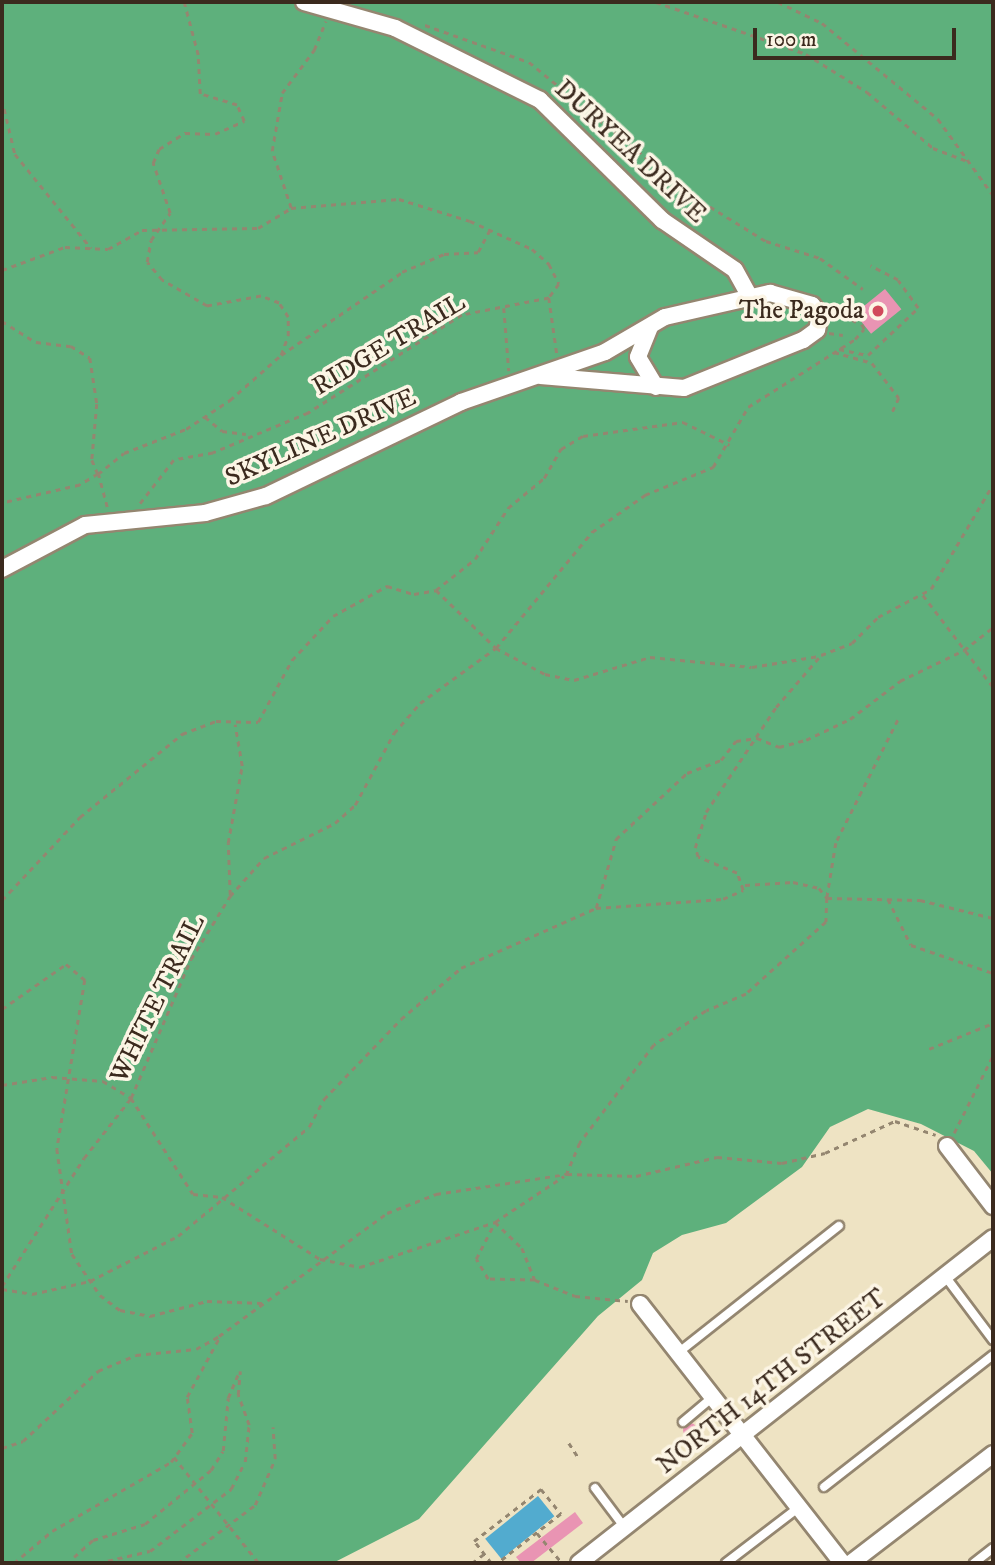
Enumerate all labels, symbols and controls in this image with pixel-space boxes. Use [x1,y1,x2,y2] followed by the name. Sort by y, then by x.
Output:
[757,14,960,58] scale bar
[766,27,817,53] text: 100 m
[548,74,712,230] street label: DURYEA DRIVE
[307,287,471,403] street label: RIDGE TRAIL
[739,295,864,327] place label: The Pagoda
[870,303,886,319] marker: The Pagoda
[221,382,421,494] street label: SKYLINE DRIVE
[104,910,212,1088] street label: WHITE TRAIL
[651,1283,893,1481] street label: NORTH 14TH STREET

